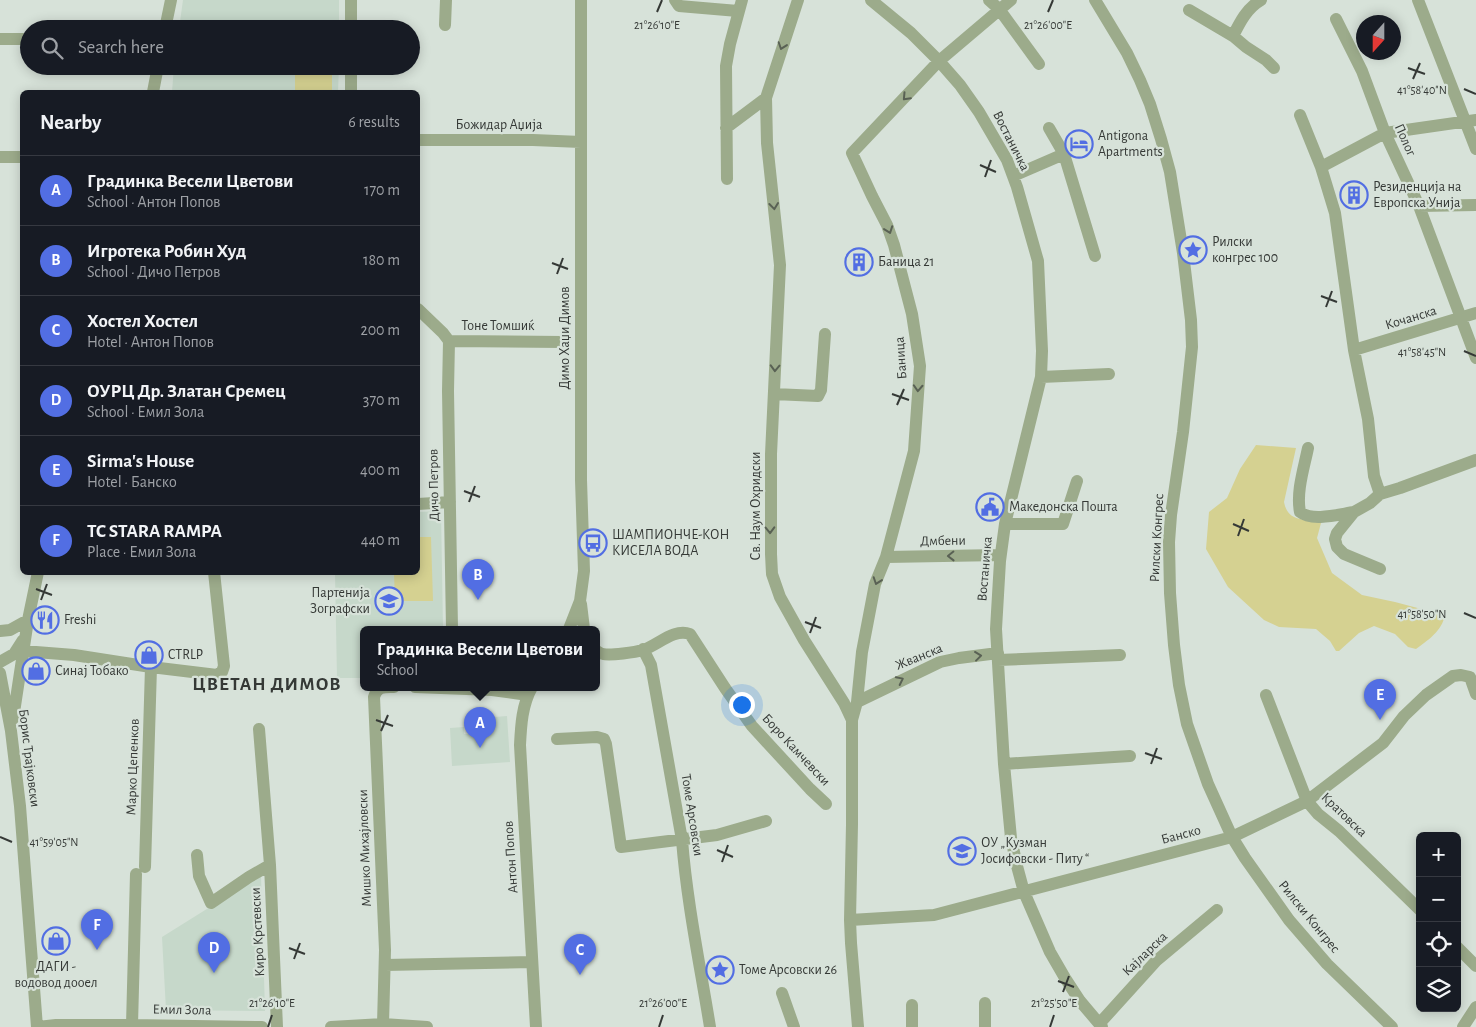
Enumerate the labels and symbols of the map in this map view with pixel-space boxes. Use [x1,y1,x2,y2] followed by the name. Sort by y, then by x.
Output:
[1356,15,1401,60] north arrow
[634,19,680,31] text: 21°26'10"E
[1024,19,1072,31] text: 21°26'00"E
[778,42,788,50] one-way arrow
[1397,84,1447,96] text: 41°58'40"N
[903,91,912,100] one-way arrow
[990,109,1032,174] street label: Востаничка
[456,118,543,132] street label: Божидар Аџија
[1392,122,1418,158] street label: Полог
[1064,129,1094,159] hotel icon: Antigona Apartments
[1098,129,1163,159] place label: Antigona Apartments
[1339,180,1369,210] building icon: Резиденција на Европска Унија
[1373,180,1462,210] place label: Резиденција на Европска Унија
[768,202,779,210] one-way arrow
[883,225,893,234] one-way arrow
[1178,235,1208,265] place icon: Рилски конгрес 100
[1212,235,1278,265] place label: Рилски конгрес 100
[844,247,874,277] building icon: Баница 21
[878,255,934,269] place label: Баница 21
[558,286,572,390] street label: Димо Хаџи Димов
[1384,303,1439,332] street label: Кочанска
[462,319,535,333] street label: Тоне Томшиќ
[892,336,909,380] street label: Баница
[1398,346,1446,358] text: 41°58'45"N
[770,364,780,372] one-way arrow
[913,385,924,393] one-way arrow
[426,449,442,521] street label: Дичо Петров
[749,452,763,560] street label: Св. Наум Охридски
[975,492,1005,522] public building icon: Македонска Пошта
[1148,493,1166,583] street label: Рилски Конгрес
[1009,500,1118,514] place label: Македонска Пошта
[765,526,775,534] one-way arrow
[578,528,608,558] bus stop icon: ШАМПИОНЧЕ-КОН КИСЕЛА ВОДА
[612,528,729,558] place label: ШАМПИОНЧЕ-КОН КИСЕЛА ВОДА
[920,534,966,548] street label: Дмбени
[975,535,995,602] street label: Востаничка
[947,551,955,561] one-way arrow
[462,559,494,600] pin: B
[873,576,883,584] one-way arrow
[310,586,371,616] place label: Партенија Зографски
[374,586,404,616] school or university icon: Партенија Зографски
[30,605,60,635] restaurant icon: Freshi
[1397,608,1447,620] text: 41°58'50"N
[64,613,96,627] place label: Freshi
[134,640,164,670] shop icon: CTRLP
[893,641,945,673] street label: Жванска
[168,648,203,662] place label: CTRLP
[974,651,983,661] one-way arrow
[21,656,51,686] shop icon: Синај Тобако
[55,664,129,678] place label: Синај Тобако
[192,675,342,694] district label: ЦВЕТАН ДИМОВ
[895,676,904,686] one-way arrow
[1364,679,1396,720] pin: E
[729,692,755,718] your location
[464,707,496,748] pin: A
[16,708,42,808] street label: Борис Трајковски
[759,711,833,789] street label: Боро Камчевски
[124,718,142,816] street label: Марко Цепенков
[679,773,705,857] street label: Томе Арсовски
[356,789,374,907] street label: Мишко Михајловски
[1318,790,1370,840] street label: Кратовска
[501,820,521,894] street label: Антон Попов
[1160,823,1202,847] street label: Банско
[30,836,78,848] text: 41°59'05"N
[947,836,977,866] school or university icon: ОУ „Кузман Јосифовски - Питу “
[981,836,1089,866] place label: ОУ „Кузман Јосифовски - Питу “
[1276,878,1343,956] street label: Рилски Конгрес
[249,887,267,977] street label: Киро Крстевски
[81,909,113,950] pin: F
[41,926,71,956] shop icon: ДАГИ - водовод дооел
[1120,929,1171,979] street label: Кајларска
[198,932,230,973] pin: D
[564,934,596,975] pin: C
[705,955,735,985] place icon: Томе Арсовски 26
[15,960,97,990] place label: ДАГИ - водовод дооел
[739,963,837,977] place label: Томе Арсовски 26
[249,997,295,1009] text: 21°26'10"E
[639,997,687,1009] text: 21°26'00"E
[1031,997,1077,1009] text: 21°25'50"E
[153,1002,212,1018] street label: Емил Зола

